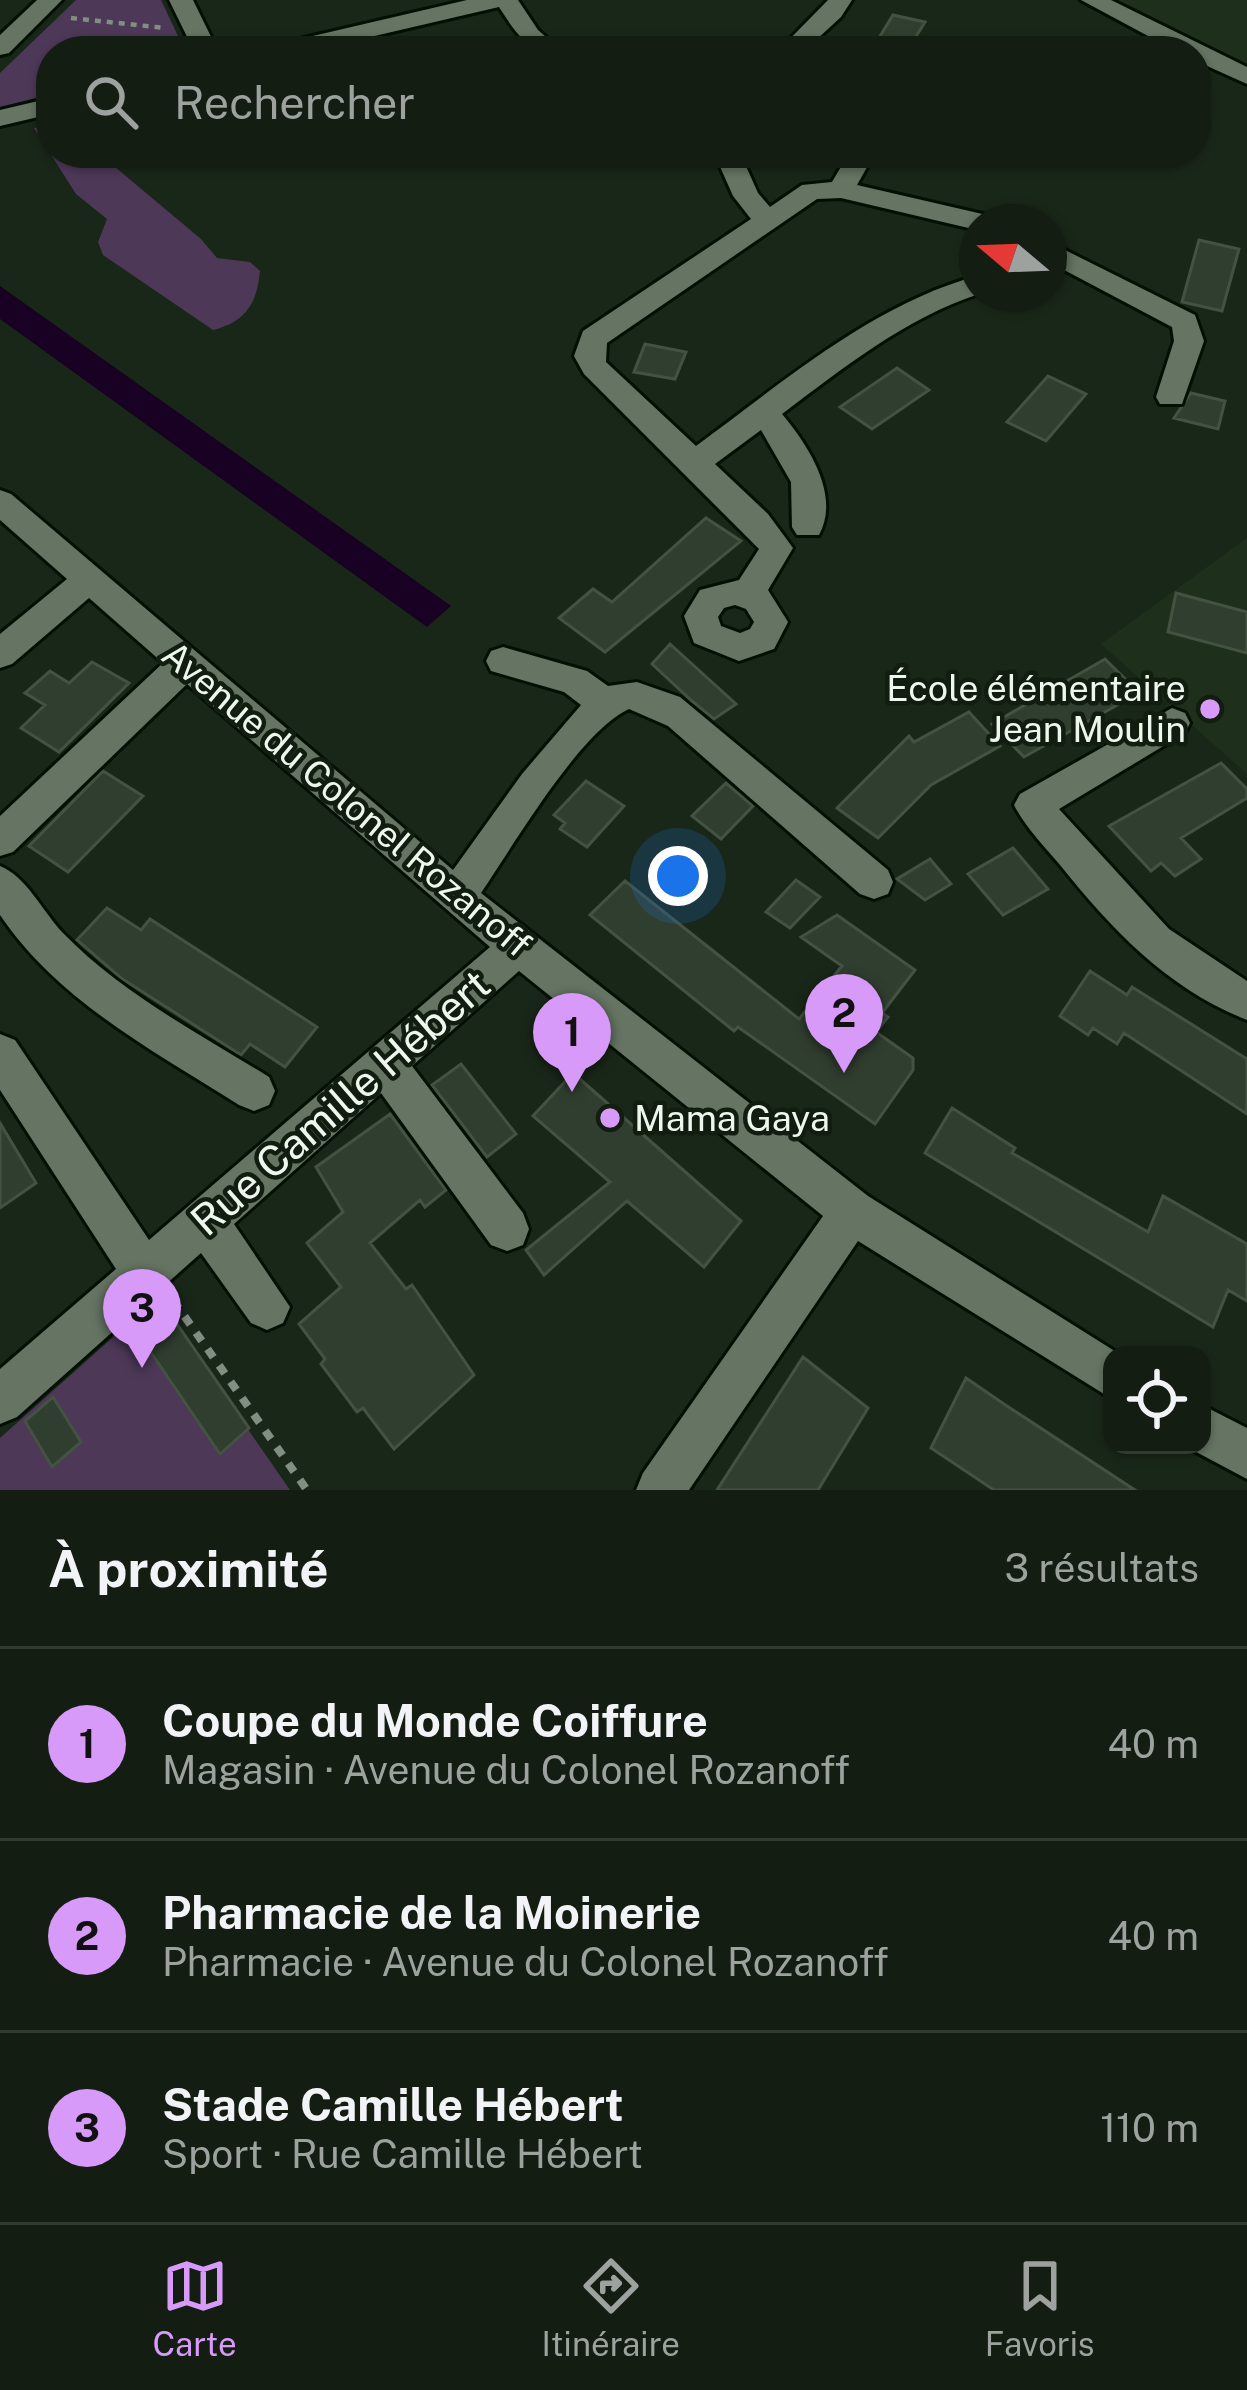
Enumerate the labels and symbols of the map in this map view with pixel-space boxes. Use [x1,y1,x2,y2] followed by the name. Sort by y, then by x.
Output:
[959,204,1067,312] north arrow
[154,632,540,966] street label: Avenue du Colonel Rozanoff
[886,667,1186,750] place label: École élémentaire Jean Moulin
[1197,696,1223,722] marker: École élémentaire Jean Moulin
[648,846,708,906] your location
[181,959,499,1245] street label: Rue Camille Hébert
[805,974,883,1073] pin: 2
[533,993,611,1092] pin: 1
[634,1097,830,1139] place label: Mama Gaya
[597,1105,623,1131] marker: Mama Gaya
[103,1269,181,1368] pin: 3

